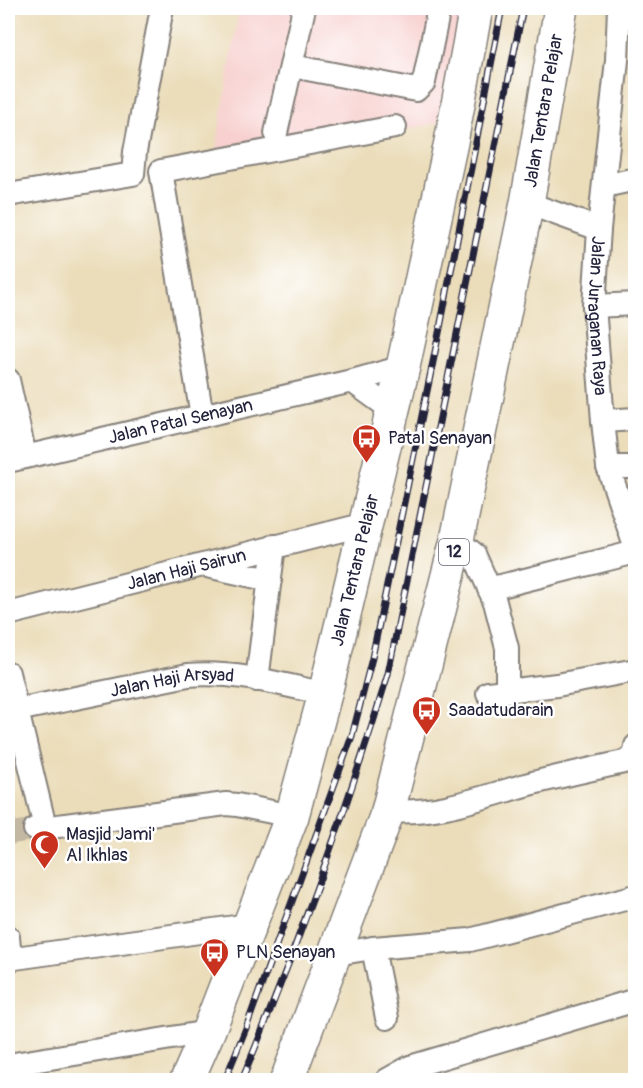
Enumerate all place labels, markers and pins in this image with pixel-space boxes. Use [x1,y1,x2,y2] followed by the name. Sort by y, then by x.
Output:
[351,422,383,464] bus stop icon: Patal Senayan
[388,427,492,450] place label: Patal Senayan
[411,694,443,736] bus stop icon: Saadatudarain
[448,699,553,722] place label: Saadatudarain
[66,823,155,867] place label: Masjid Jami' Al Ikhlas
[29,828,61,870] mosque icon: Masjid Jami' Al Ikhlas
[199,936,231,978] bus stop icon: PLN Senayan
[236,941,335,964] place label: PLN Senayan

